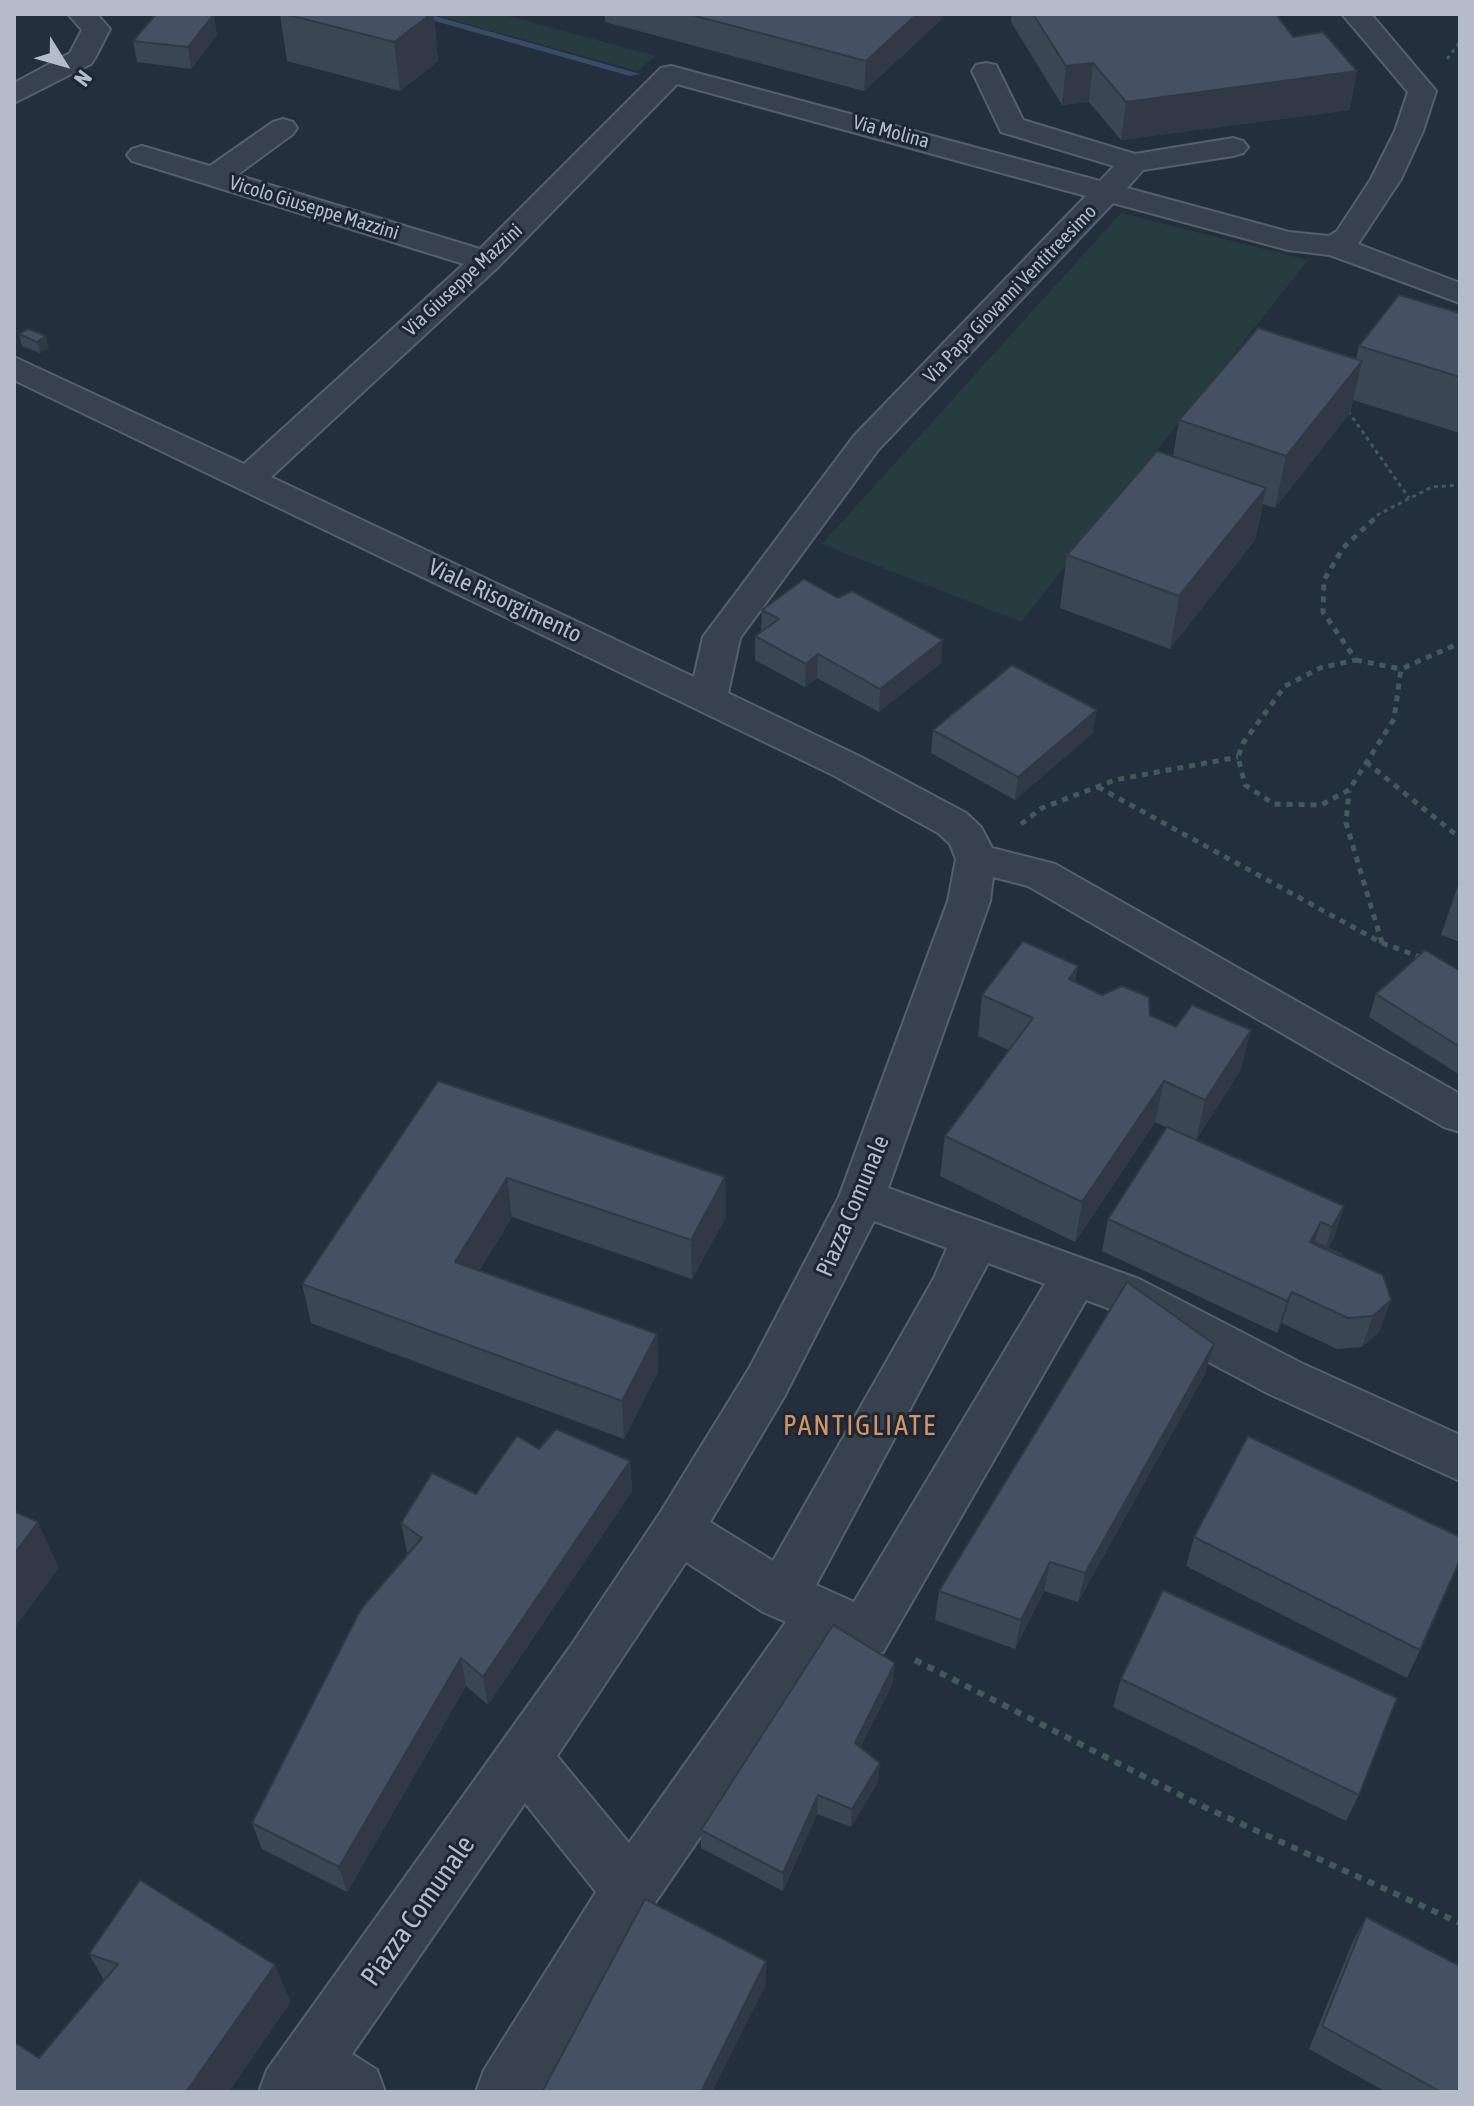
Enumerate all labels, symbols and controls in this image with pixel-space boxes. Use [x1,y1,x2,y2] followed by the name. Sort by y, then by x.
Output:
[24,24,104,104] north arrow
[69,65,97,91] text: N
[850,110,932,154] street label: Via Molina
[226,171,402,245] street label: Vicolo Giuseppe Mazzini
[918,200,1102,388] street label: Via Papa Giovanni Ventitreesimo
[398,219,528,341] street label: Via Giuseppe Mazzini
[424,553,586,649] street label: Viale Risorgimento
[810,1131,896,1281] street label: Piazza Comunale
[783,1409,937,1443] district label: PANTIGLIATE
[354,1829,482,1993] street label: Piazza Comunale

